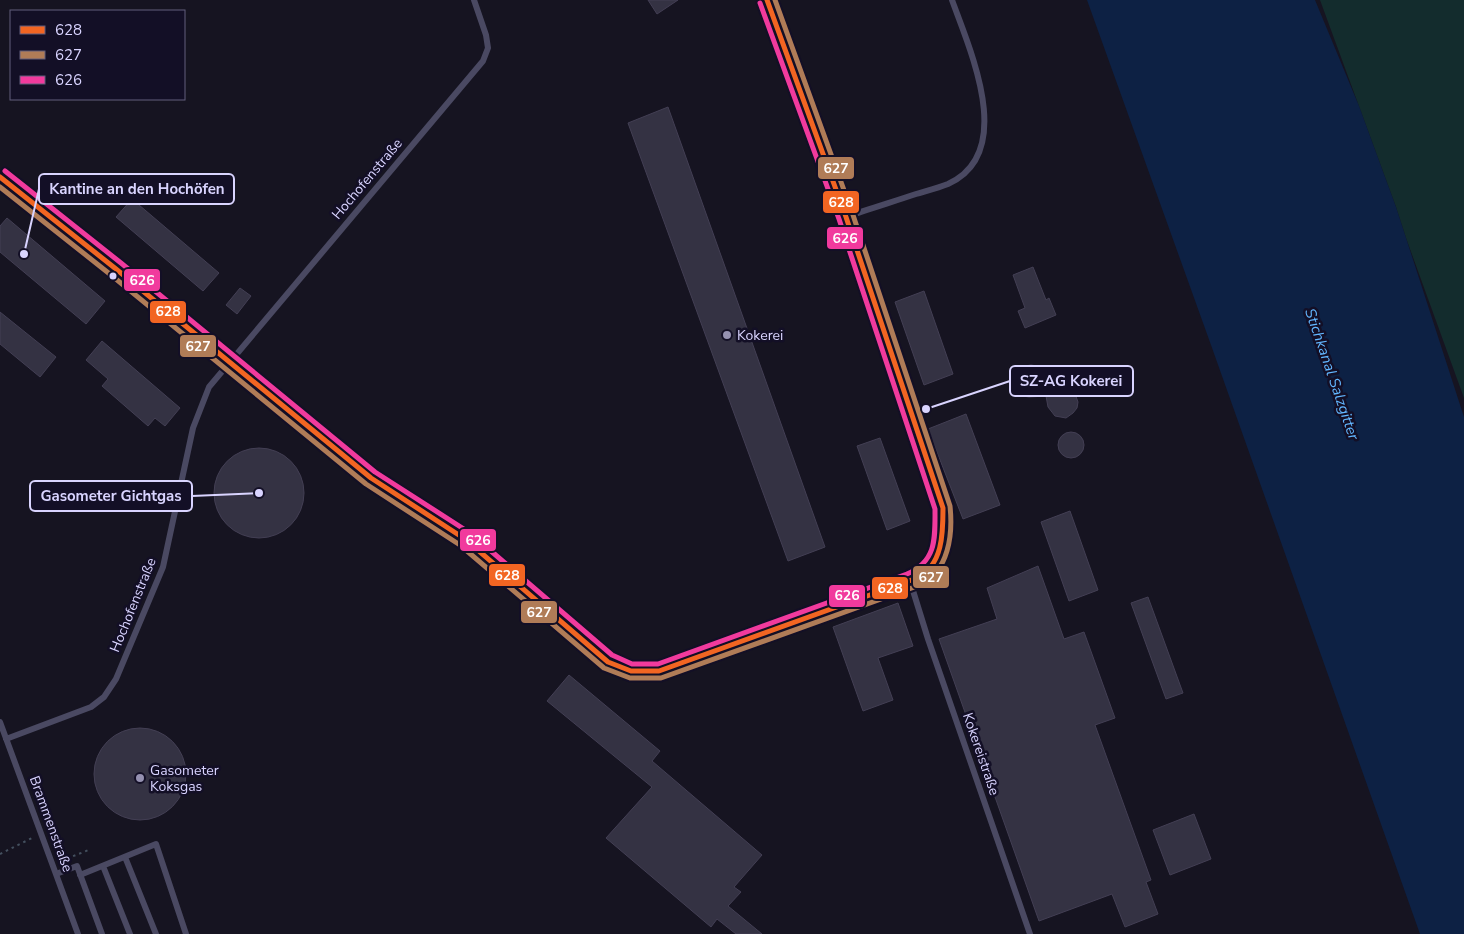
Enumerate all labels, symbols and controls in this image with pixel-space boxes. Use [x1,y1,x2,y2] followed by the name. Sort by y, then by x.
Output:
[10,10,185,100] legend
[55,20,82,40] text: 628
[55,45,82,65] text: 627
[55,70,82,90] text: 626
[327,134,407,224] street label: Hochofenstraße
[817,156,855,180] line badge: 627
[823,159,849,178] text: 627
[39,174,234,204] callout: Kantine an den Hochöfen
[49,179,225,199] text: Kantine an den Hochöfen
[822,190,860,214] line badge: 628
[828,193,854,212] text: 628
[826,226,864,250] line badge: 626
[832,229,858,248] text: 626
[123,268,161,292] line badge: 626
[108,271,118,281] unlabelled marker
[129,271,155,290] text: 626
[149,300,187,324] line badge: 628
[155,302,181,321] text: 628
[1300,306,1364,443] water label: Stichkanal Salzgitter
[737,326,783,345] place label: Kokerei
[721,329,733,341] marker: Kokerei
[179,334,217,358] line badge: 627
[185,337,211,356] text: 627
[1010,366,1133,396] callout: SZ-AG Kokerei
[1020,371,1122,391] text: SZ-AG Kokerei
[30,481,192,511] callout: Gasometer Gichtgas
[40,486,182,506] text: Gasometer Gichtgas
[459,528,497,552] line badge: 626
[465,531,491,550] text: 626
[105,555,161,655] street label: Hochofenstraße
[488,563,526,587] line badge: 628
[912,565,950,589] line badge: 627
[494,566,520,585] text: 628
[918,568,944,587] text: 627
[871,576,909,600] line badge: 628
[877,579,903,598] text: 628
[828,584,866,608] line badge: 626
[834,586,860,605] text: 626
[520,600,558,624] line badge: 627
[526,603,552,622] text: 627
[958,710,1004,798] street label: Kokereistraße
[150,761,219,796] place label: Gasometer Koksgas
[134,772,146,784] marker: Gasometer Koksgas
[25,773,77,875] street label: Brammenstraße

